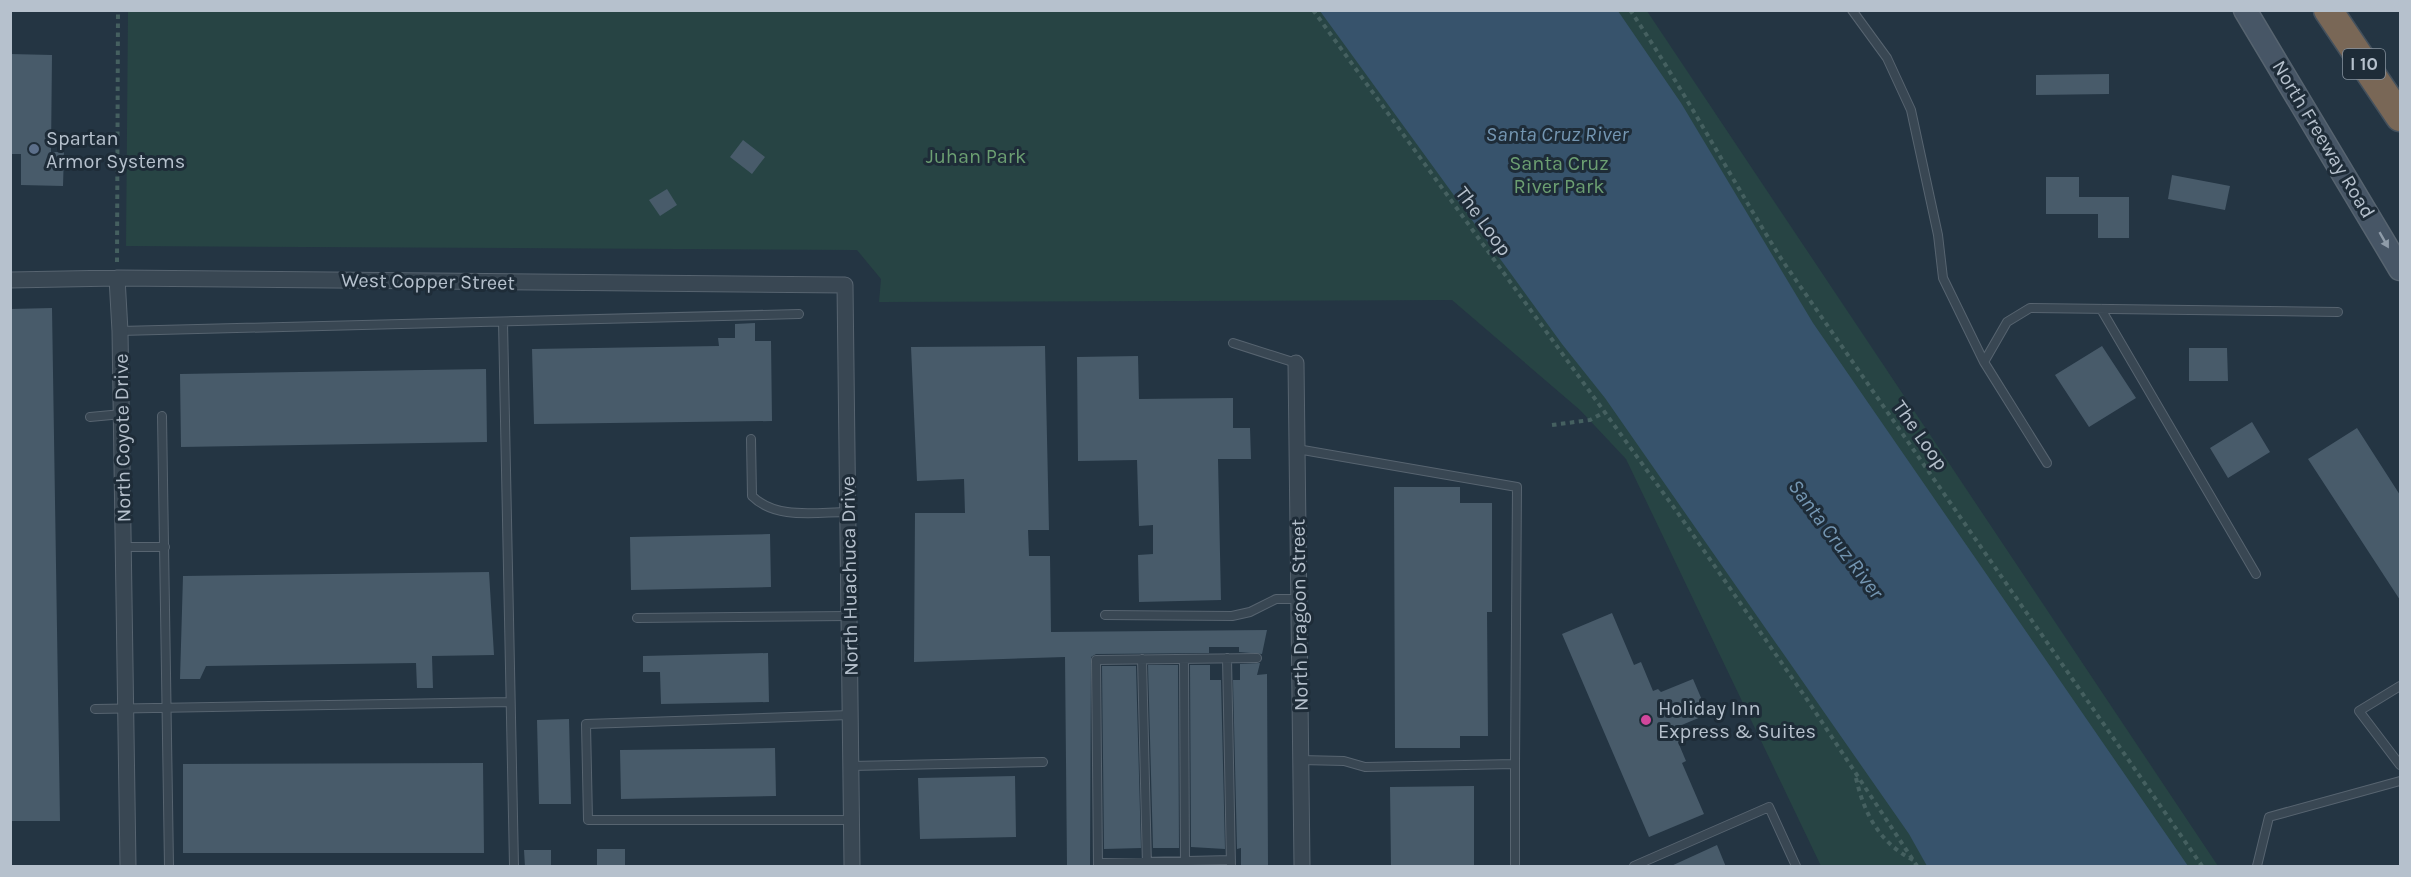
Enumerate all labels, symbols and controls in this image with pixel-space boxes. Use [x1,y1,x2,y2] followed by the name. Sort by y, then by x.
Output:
[2343,49,2385,79] road number: I 10
[2267,56,2380,222] street label: North Freeway Road
[1486,122,1629,146] water label: Santa Cruz River
[46,127,185,173] place label: Spartan Armor Systems
[27,142,41,156] marker: Spartan Armor Systems
[926,145,1026,168] park label: Juhan Park
[1509,152,1609,198] park label: Santa Cruz River Park
[1451,182,1516,260] street label: The Loop
[2378,232,2389,248] one-way arrow
[341,268,516,295] street label: West Copper Street
[110,353,135,523] street label: North Coyote Drive
[1888,396,1953,475] street label: The Loop
[1783,475,1889,604] water label: Santa Cruz River
[836,476,863,676] street label: North Huachuca Drive
[1286,518,1313,711] street label: North Dragoon Street
[1658,697,1816,743] place label: Holiday Inn Express & Suites
[1639,713,1653,727] marker: Holiday Inn Express & Suites

